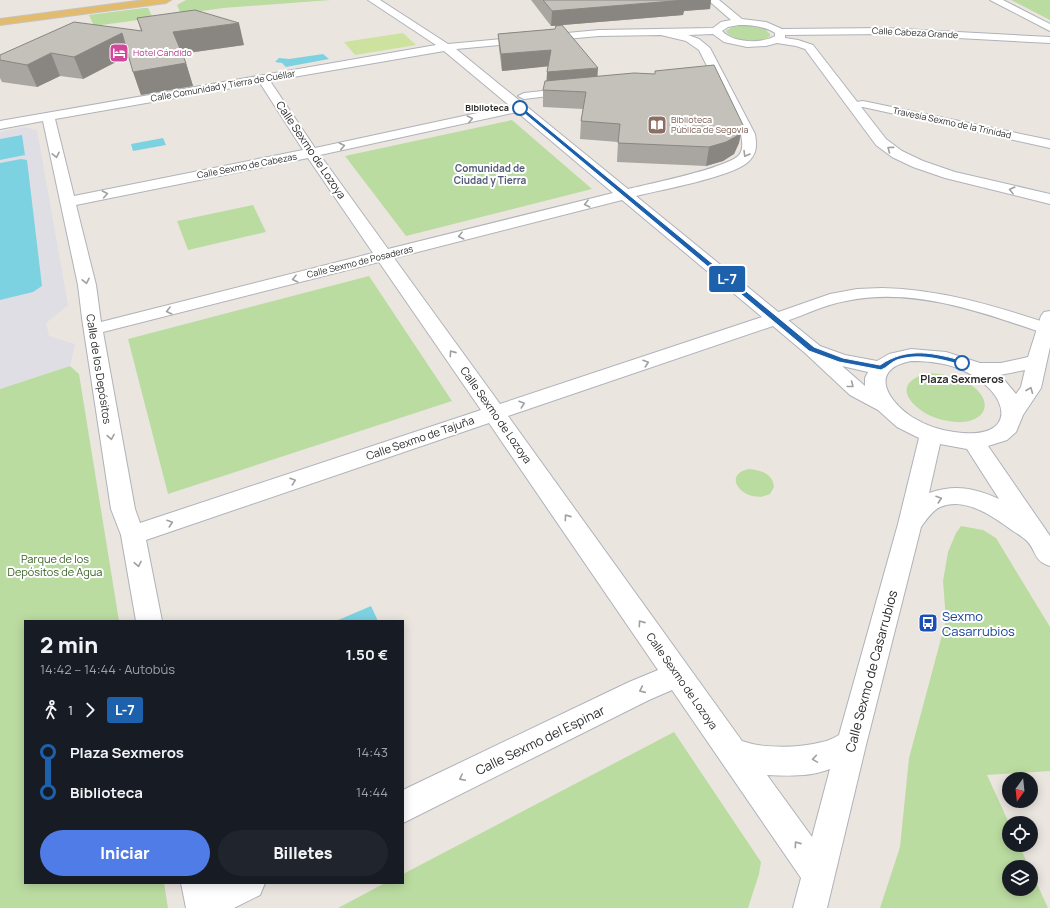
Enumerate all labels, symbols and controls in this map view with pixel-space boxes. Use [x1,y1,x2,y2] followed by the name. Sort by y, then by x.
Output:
[872,24,958,41] street label: Calle Cabeza Grande
[108,42,130,64] hotel icon: Hotel Cándido
[133,46,192,59] place label: Hotel Cándido
[150,66,297,105] street label: Calle Comunidad y Tierra de Cuéllar
[273,98,350,202] street label: Calle Sexmo de Lozoya
[512,100,528,116] marker: Biblioteca
[465,101,509,114] place label: Biblioteca
[892,104,1013,141] street label: Travesía Sexmo de la Trinidad
[671,113,748,136] place label: Biblioteca Pública de Segovia
[646,114,668,136] library icon: Biblioteca Pública de Segovia
[466,116,473,124] one-way arrow
[339,143,346,151] one-way arrow
[887,147,894,154] one-way arrow
[196,149,298,182] street label: Calle Sexmo de Cabezas
[744,149,751,156] one-way arrow
[52,151,60,158] one-way arrow
[454,161,527,187] district label: Comunidad de Ciudad y Tierra
[1009,186,1015,194] one-way arrow
[102,191,108,199] one-way arrow
[584,200,591,208] one-way arrow
[458,232,465,240] one-way arrow
[305,242,415,281] street label: Calle Sexmo de Posaderas
[704,266,750,292] line badge: L-7
[717,269,737,288] text: L-7
[292,274,299,283] one-way arrow
[81,278,89,284] one-way arrow
[166,306,172,314] one-way arrow
[83,313,116,425] street label: Calle de los Depósitos
[449,350,457,357] one-way arrow
[954,355,970,371] marker: Plaza Sexmeros
[642,359,649,368] one-way arrow
[457,363,536,466] street label: Calle Sexmo de Lozoya
[920,371,1004,386] place label: Plaza Sexmeros
[846,380,853,387] one-way arrow
[1025,386,1033,393] one-way arrow
[519,400,526,409] one-way arrow
[364,412,476,463] street label: Calle Sexmo de Tajuña
[106,434,115,440] one-way arrow
[289,478,296,486] one-way arrow
[936,495,943,504] one-way arrow
[564,514,572,521] one-way arrow
[166,519,173,528] one-way arrow
[8,551,102,579] park label: Parque de los Depósitos de Agua
[134,561,142,567] one-way arrow
[841,588,901,754] street label: Calle Sexmo de Casarrubios
[942,607,1015,640] place label: Sexmo Casarrubios
[917,612,939,634] bus stop icon: Sexmo Casarrubios
[639,621,646,628] one-way arrow
[643,629,722,732] street label: Calle Sexmo de Lozoya
[40,630,98,660] text: 2 min
[346,644,388,665] text: 1.50 €
[40,660,175,678] text: 14:42 – 14:44 · Autobús
[638,685,646,693] one-way arrow
[40,699,62,721] icon: walk
[79,699,101,721] icon: forward
[115,700,135,719] text: L-7
[68,701,73,719] text: 1
[472,701,608,779] street label: Calle Sexmo del Espinar
[70,742,184,763] text: Plaza Sexmeros
[357,743,388,761] text: 14:43
[812,754,818,763] one-way arrow
[1002,772,1038,808] north arrow
[1002,772,1038,896] map controls
[459,773,466,781] one-way arrow
[70,782,143,803] text: Biblioteca
[356,783,388,801] text: 14:44
[1002,816,1038,852] button: locate
[40,830,210,876] button: Iniciar
[218,830,388,876] button: Billetes
[794,841,802,848] one-way arrow
[1002,860,1038,896] button: layers

